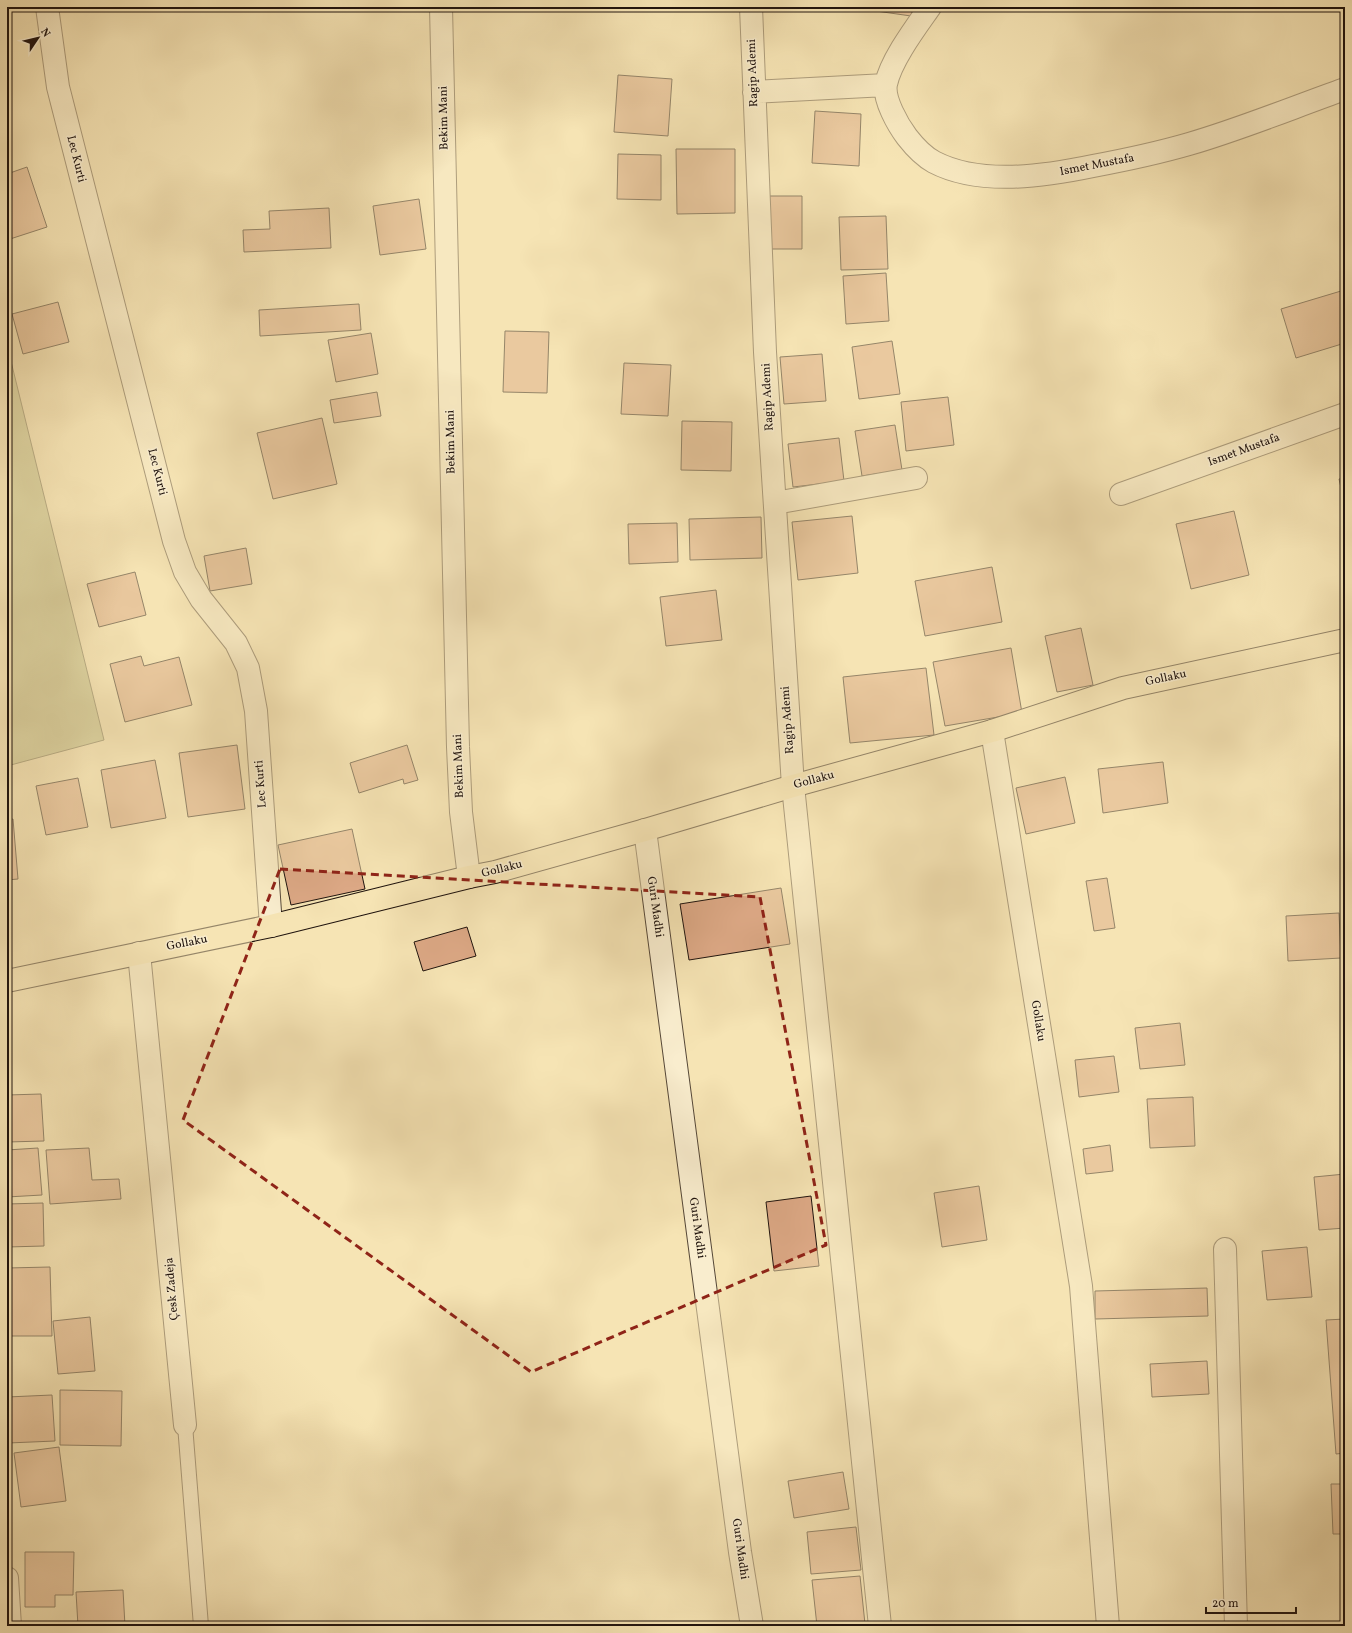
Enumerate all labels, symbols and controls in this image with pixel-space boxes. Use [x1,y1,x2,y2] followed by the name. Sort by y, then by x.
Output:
[18,18,58,58] north arrow
[37,26,53,41] text: N
[744,38,762,107] street label: Ragip Ademi
[435,85,453,150] street label: Bekim Mani
[62,134,90,185] street label: Lec Kurti
[1058,150,1136,180] street label: Ismet Mustafa
[758,362,778,431] street label: Ragip Ademi
[442,409,460,474] street label: Bekim Mani
[1206,430,1282,470] street label: Ismet Mustafa
[143,447,171,498] street label: Lec Kurti
[1144,666,1188,690] street label: Gollaku
[778,685,798,755] street label: Ragip Ademi
[450,733,468,798] street label: Bekim Mani
[251,759,271,808] street label: Lec Kurti
[792,767,836,793] street label: Gollaku
[480,856,524,882] street label: Gollaku
[643,876,667,939] street label: Guri Madhi
[165,931,209,955] street label: Gollaku
[1027,999,1049,1043] street label: Gollaku
[685,1197,709,1260] street label: Guri Madhi
[161,1257,183,1321] street label: Çesk Zadeja
[728,1518,752,1581] street label: Guri Madhi
[1206,1589,1296,1615] scale bar
[1212,1596,1239,1612] text: 20 m

